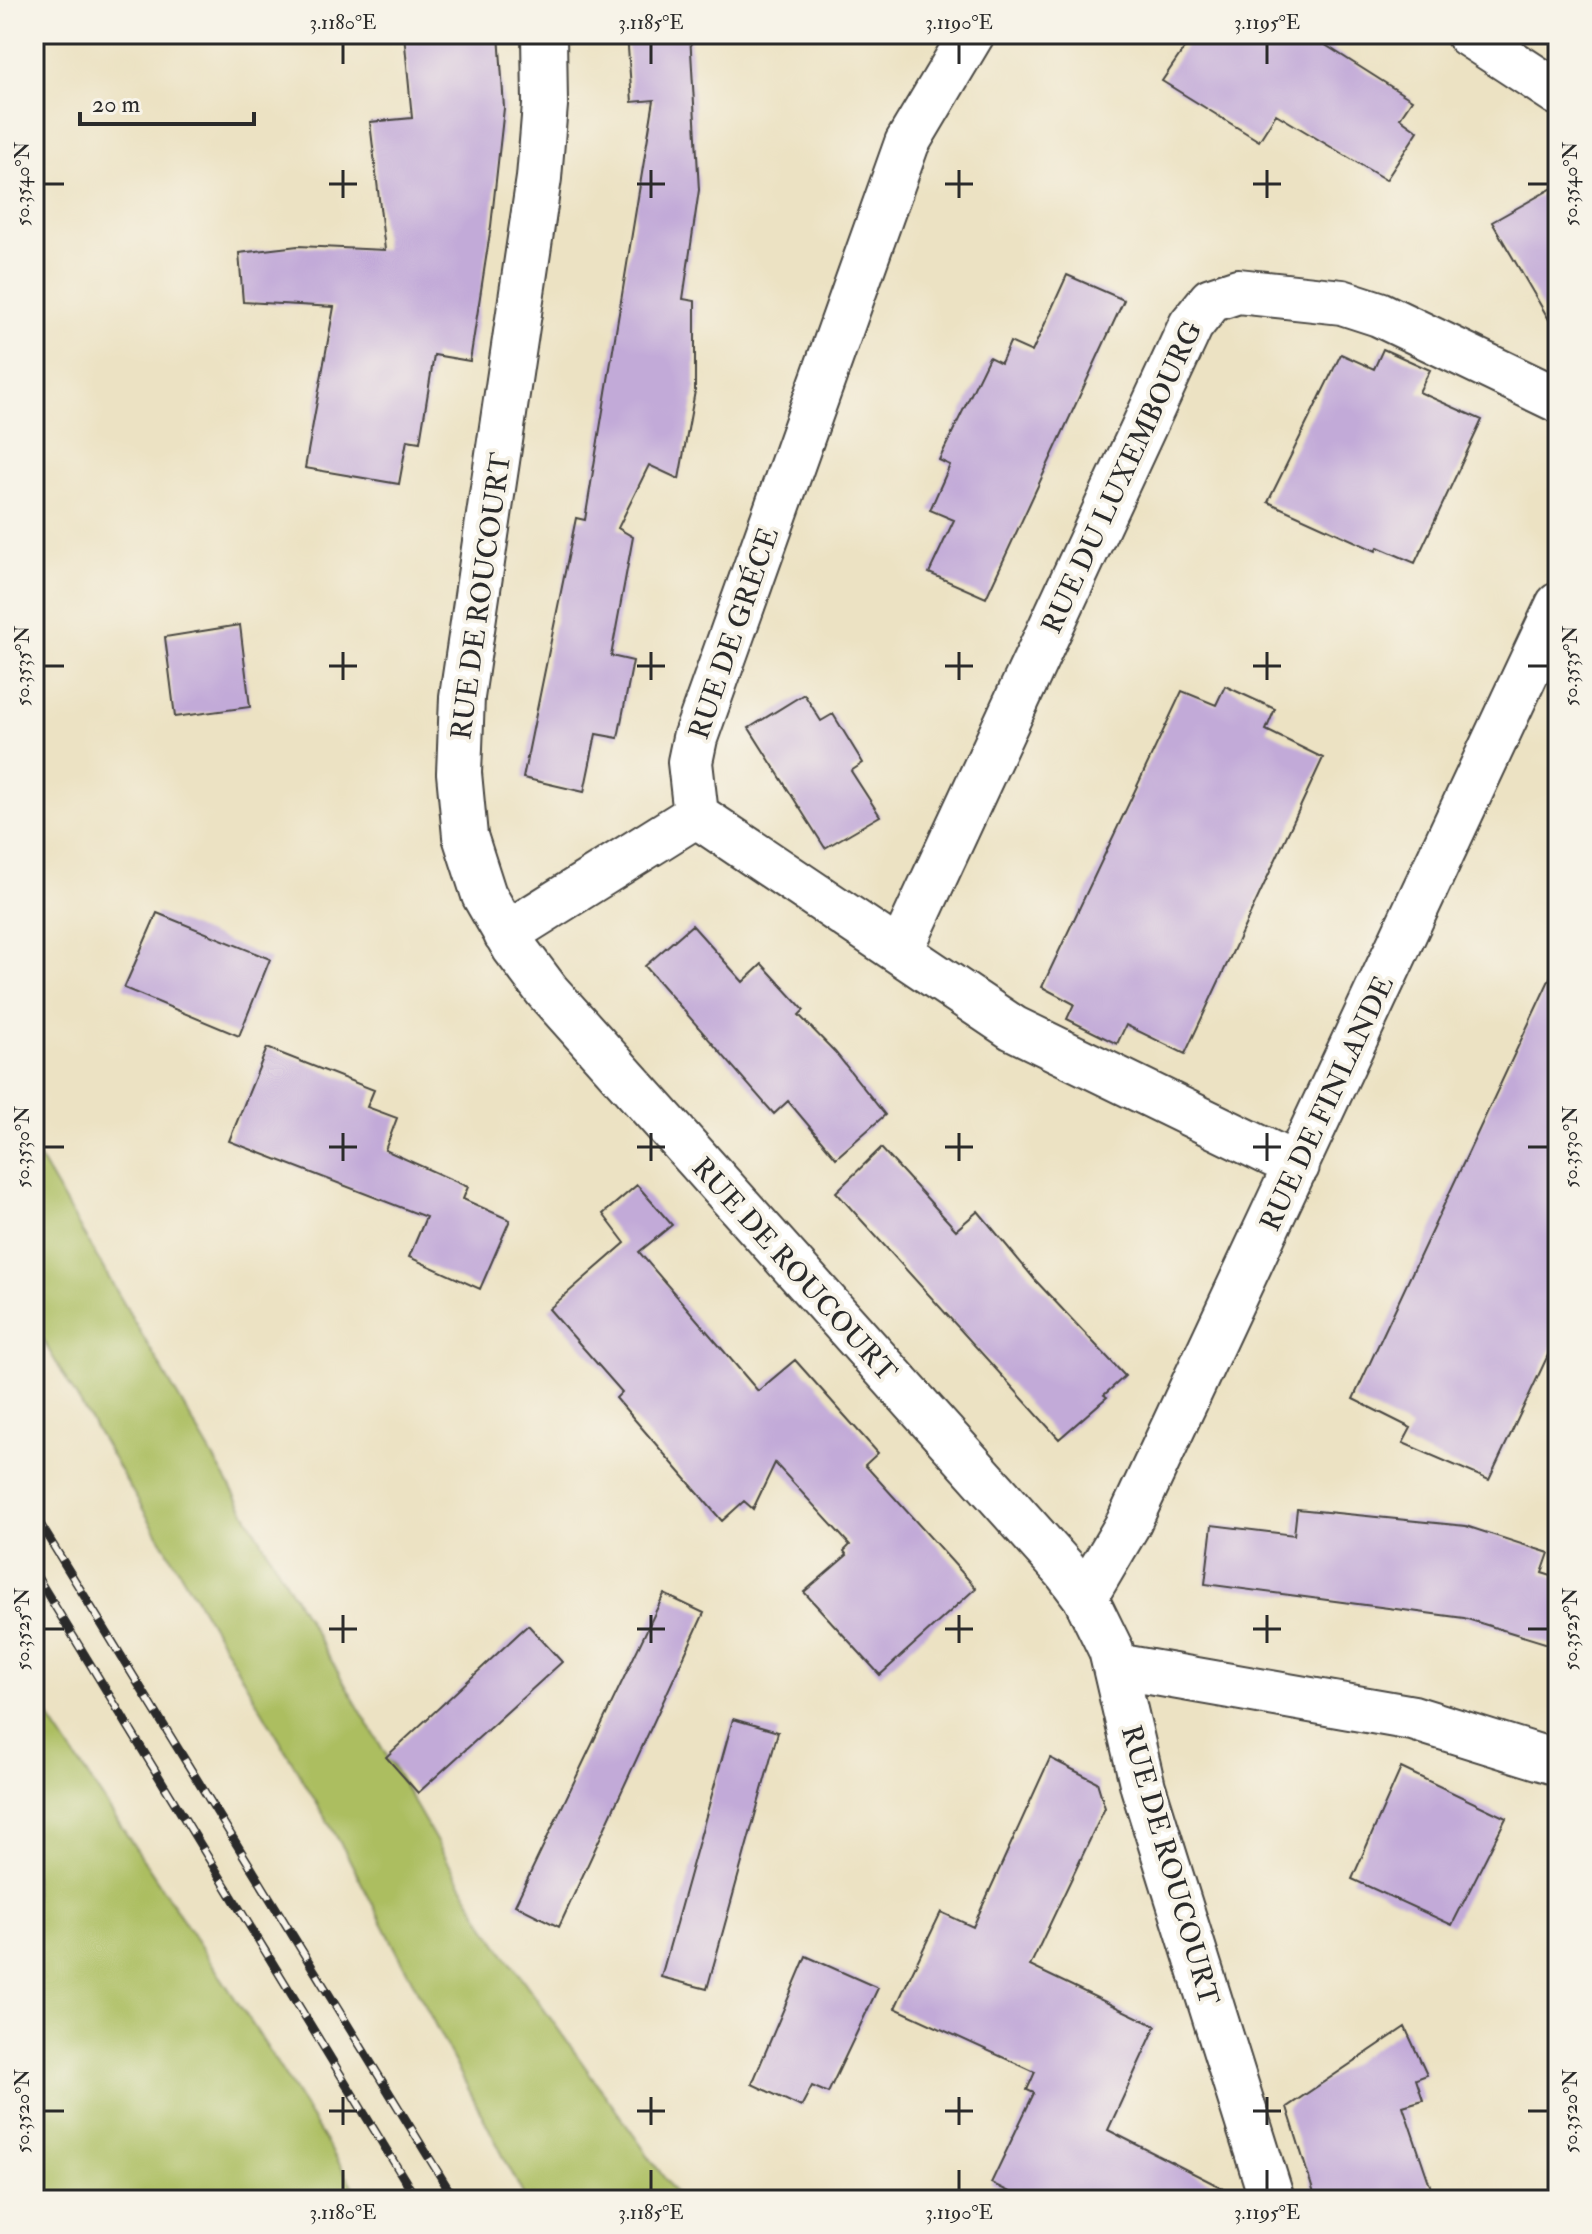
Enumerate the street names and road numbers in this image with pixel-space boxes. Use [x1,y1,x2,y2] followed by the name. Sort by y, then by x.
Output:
[1035,316,1210,639] street label: RUE DU LUXEMBOURG
[444,450,519,742] street label: RUE DE ROUCOURT
[682,523,787,744] street label: RUE DE GRÉCE
[1253,970,1402,1237] street label: RUE DE FINLANDE
[684,1151,904,1389] street label: RUE DE ROUCOURT
[1113,1721,1226,2010] street label: RUE DE ROUCOURT

